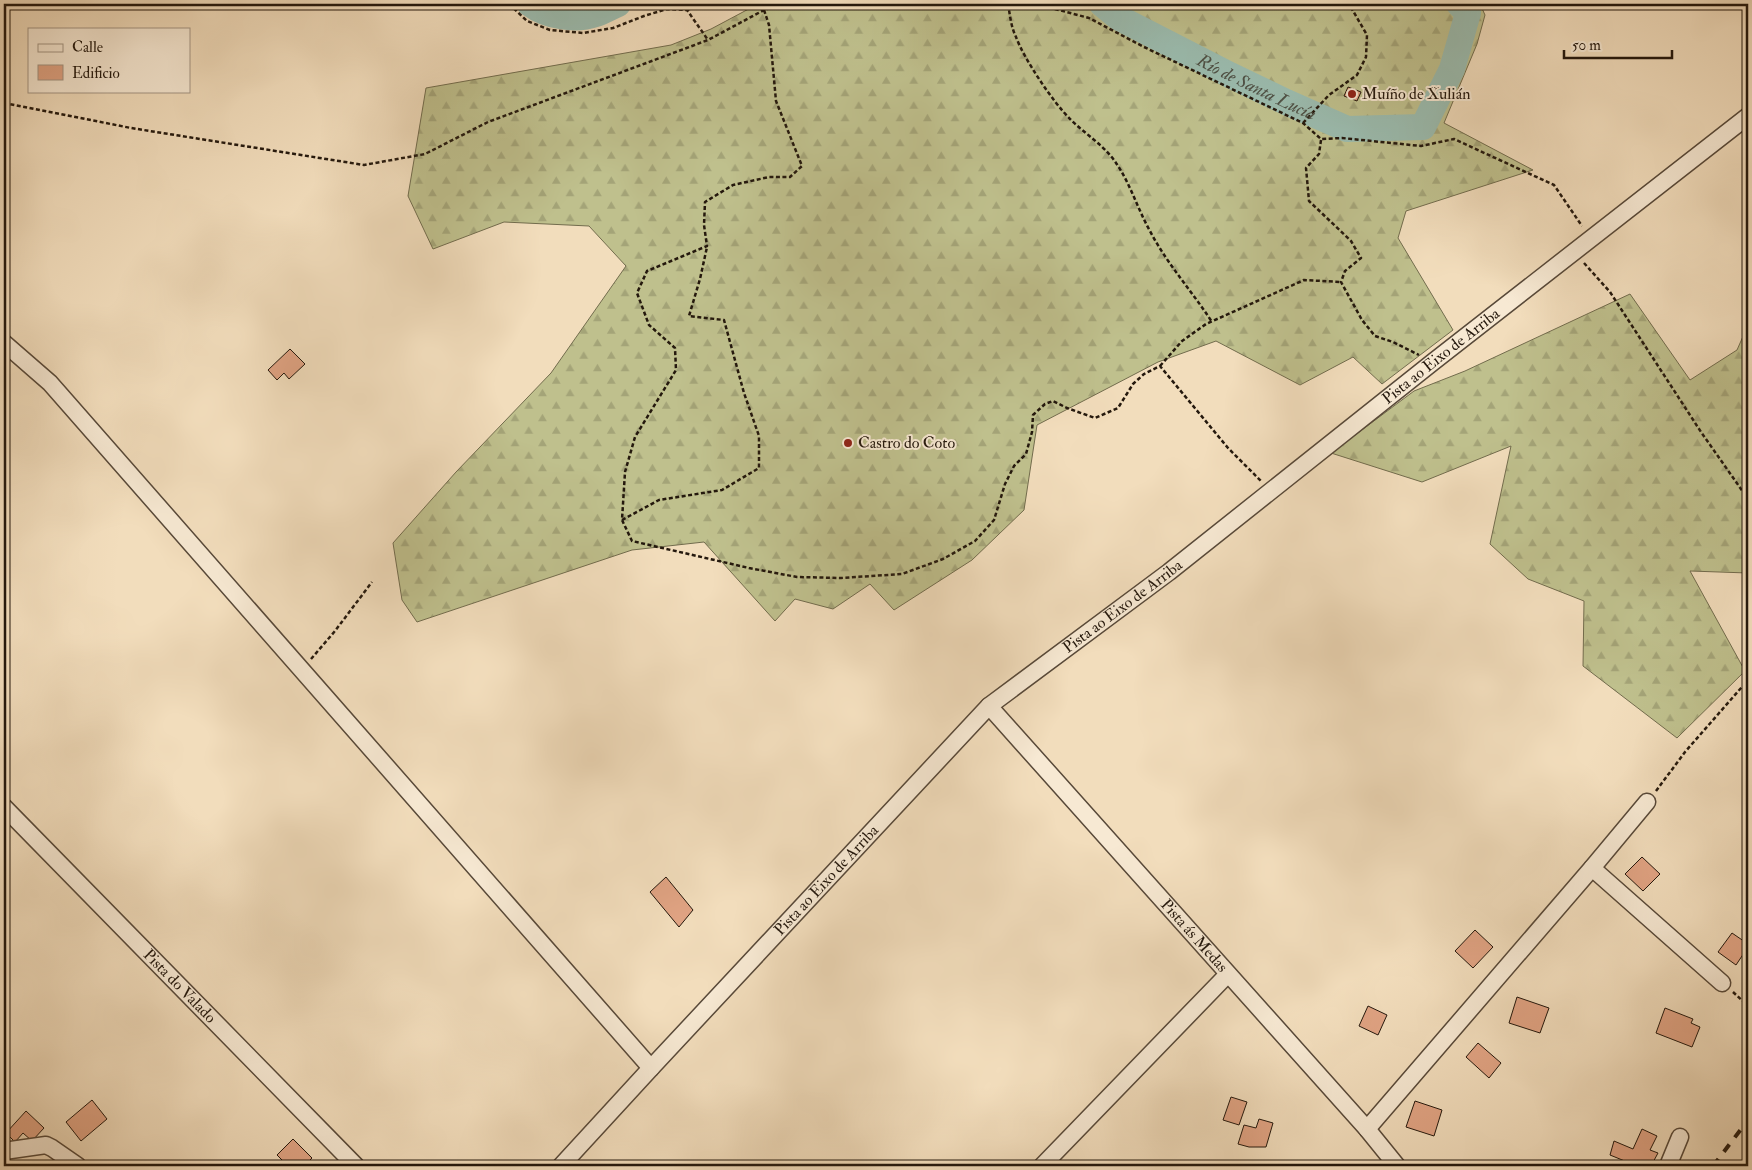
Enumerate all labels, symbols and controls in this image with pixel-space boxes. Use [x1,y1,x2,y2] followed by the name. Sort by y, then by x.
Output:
[28,28,190,92] legend
[1564,28,1672,60] scale bar
[1572,36,1601,55] text: 50 m
[72,38,103,57] text: Calle
[1192,48,1320,125] water label: Río de Santa Lucía
[72,64,120,83] text: Edificio
[1362,84,1470,104] place label: Muíño de Xulián
[1346,88,1358,100] marker: Muíño de Xulián
[1378,303,1504,409] street label: Pista ao Eixo de Arriba
[858,433,955,453] place label: Castro do Coto
[842,437,854,449] marker: Castro do Coto
[1059,555,1187,658] street label: Pista ao Eixo de Arriba
[770,820,883,940] street label: Pista ao Eixo de Arriba
[1156,895,1232,976] street label: Pista ás Medas
[139,945,221,1028] street label: Pista do Valado

